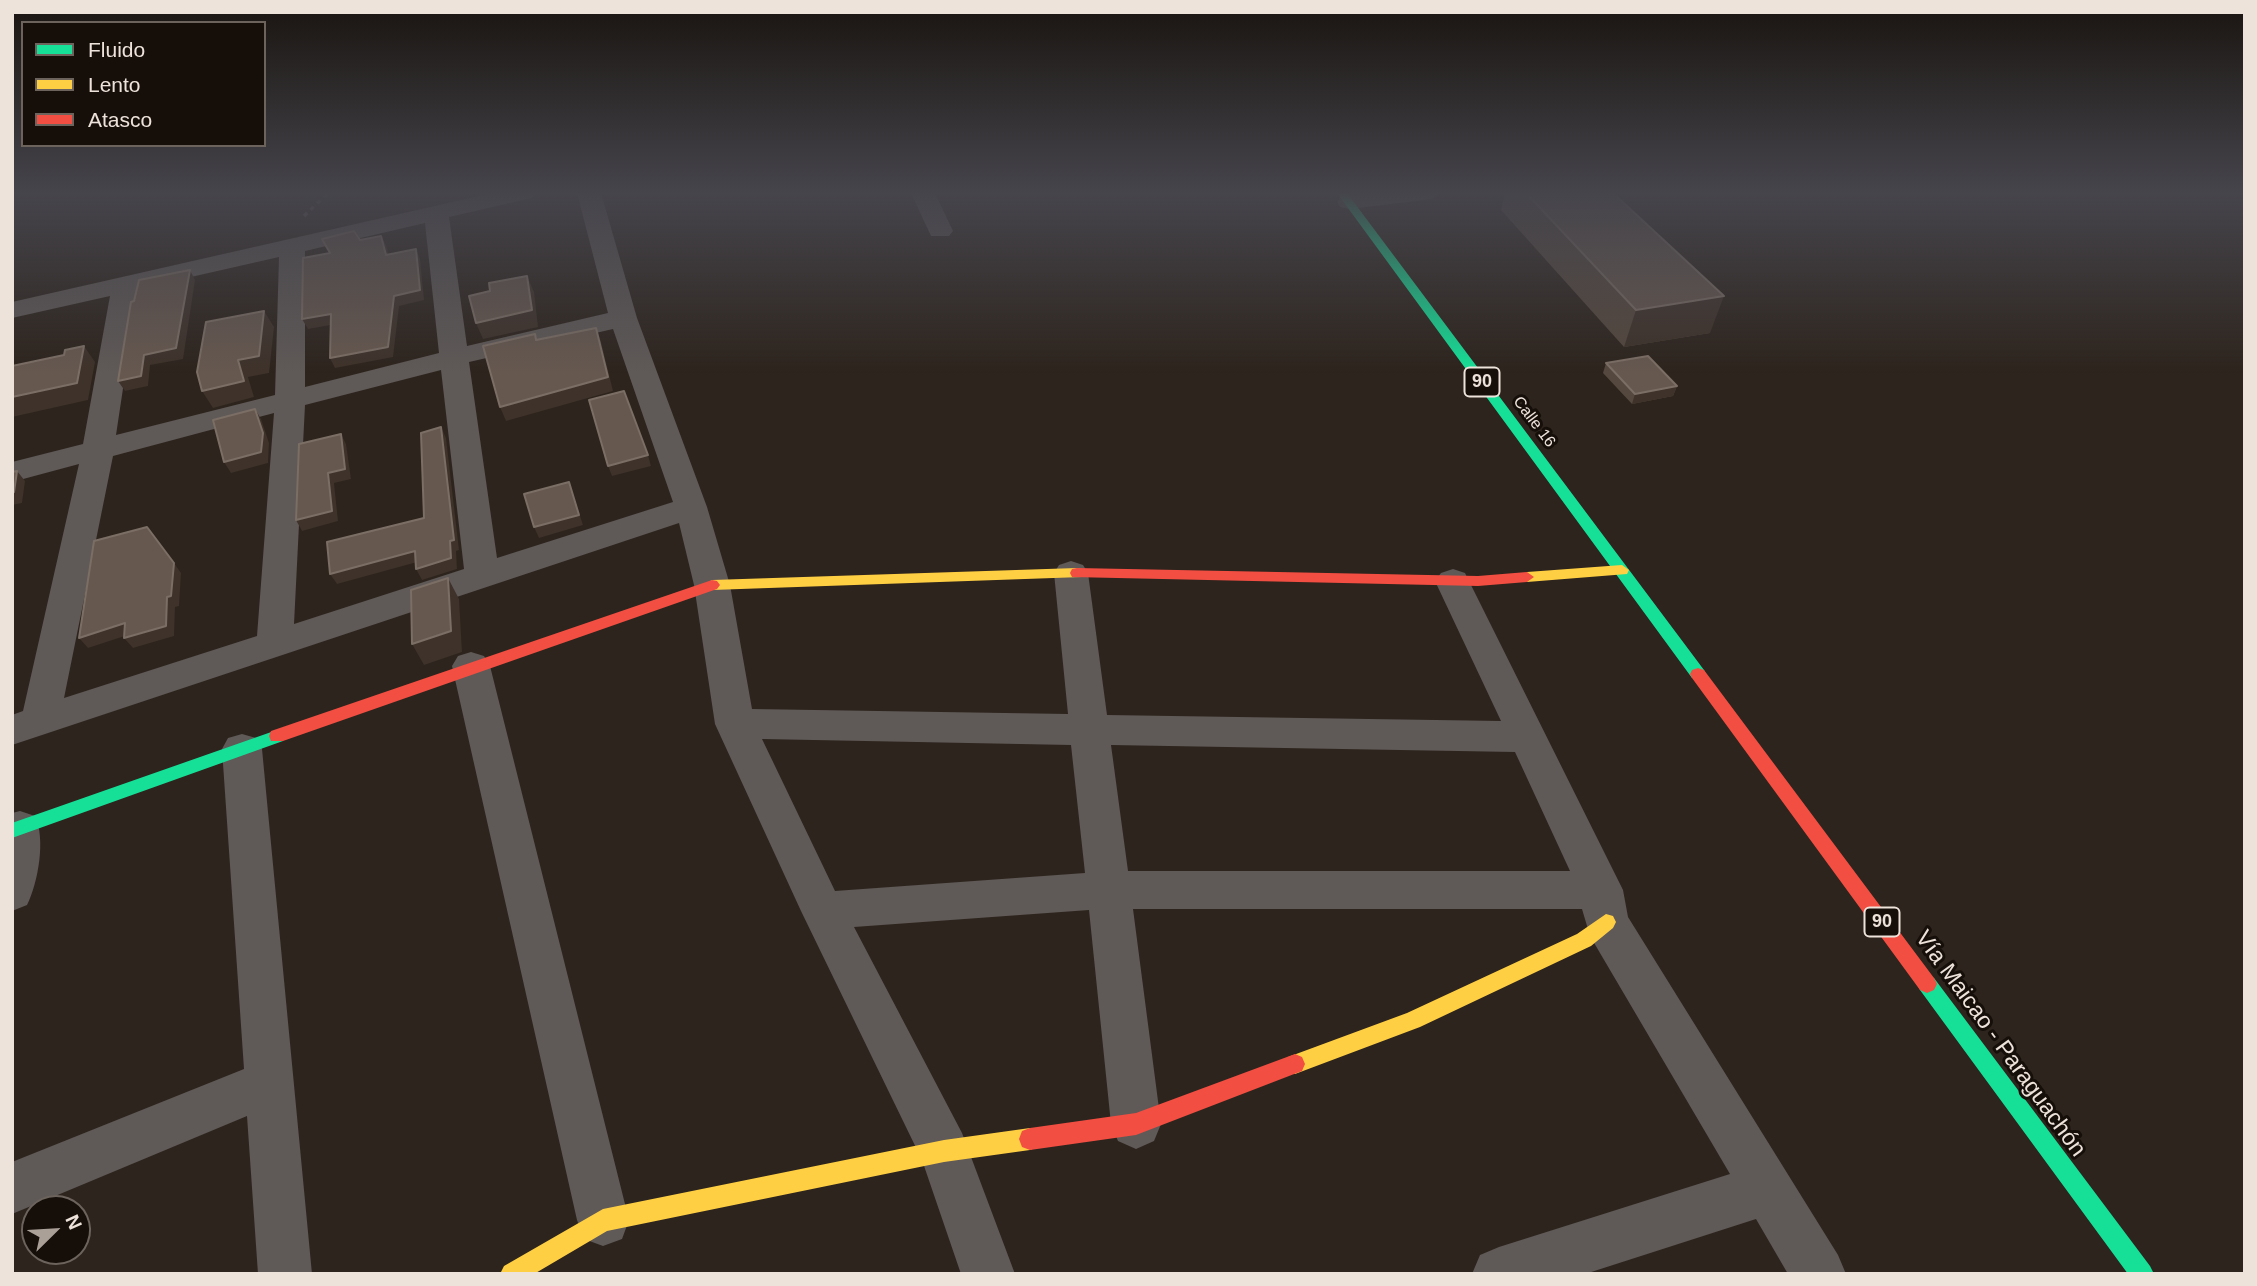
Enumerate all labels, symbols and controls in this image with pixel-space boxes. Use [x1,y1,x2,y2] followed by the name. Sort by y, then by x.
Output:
[21,21,266,147] legend
[88,38,145,61] text: Fluido
[88,73,141,96] text: Lento
[88,108,152,131] text: Atasco
[1464,368,1500,396] road number: 90
[1509,393,1559,451] street label: Calle 16
[1864,908,1899,937] road number: 90
[1909,926,2091,1162] street label: Vía Maicao - Paraguachón
[21,1195,91,1265] north arrow
[61,1212,86,1233] text: N

